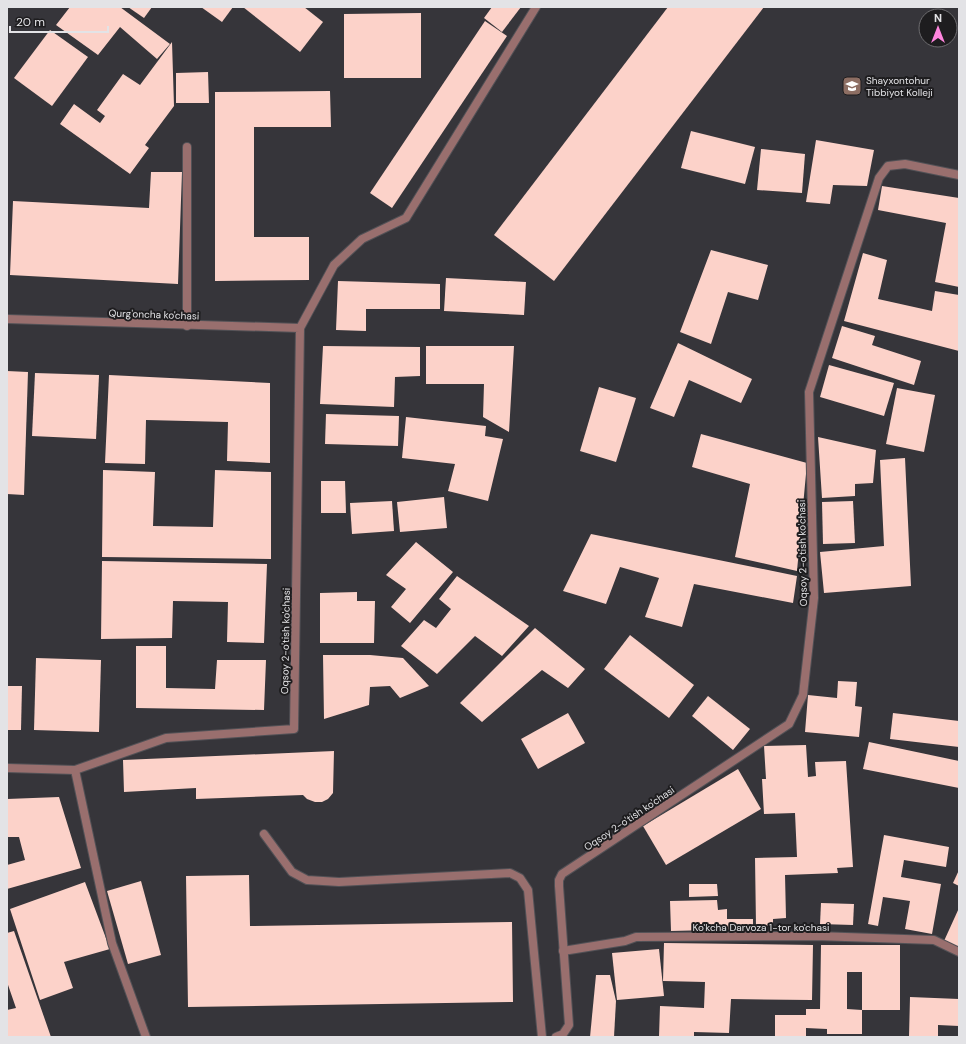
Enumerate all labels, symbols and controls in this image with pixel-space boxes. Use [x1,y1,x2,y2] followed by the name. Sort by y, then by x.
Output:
[10,8,108,34] scale bar
[918,8,958,48] north arrow
[934,11,942,25] text: N
[16,14,45,30] text: 20 m
[866,74,933,99] place label: Shayxontohur Tibbiyot Kolleji
[841,75,863,97] school or university icon: Shayxontohur Tibbiyot Kolleji
[108,306,200,323] street label: Qurg'oncha ko'chasi
[795,500,810,606] street label: Oqsoy 2-o'tish ko'chasi
[278,588,293,694] street label: Oqsoy 2-o'tish ko'chasi
[582,783,677,854] street label: Oqsoy 2-o'tish ko'chasi
[693,921,829,934] street label: Ko'kcha Darvoza 1-tor ko'chasi

